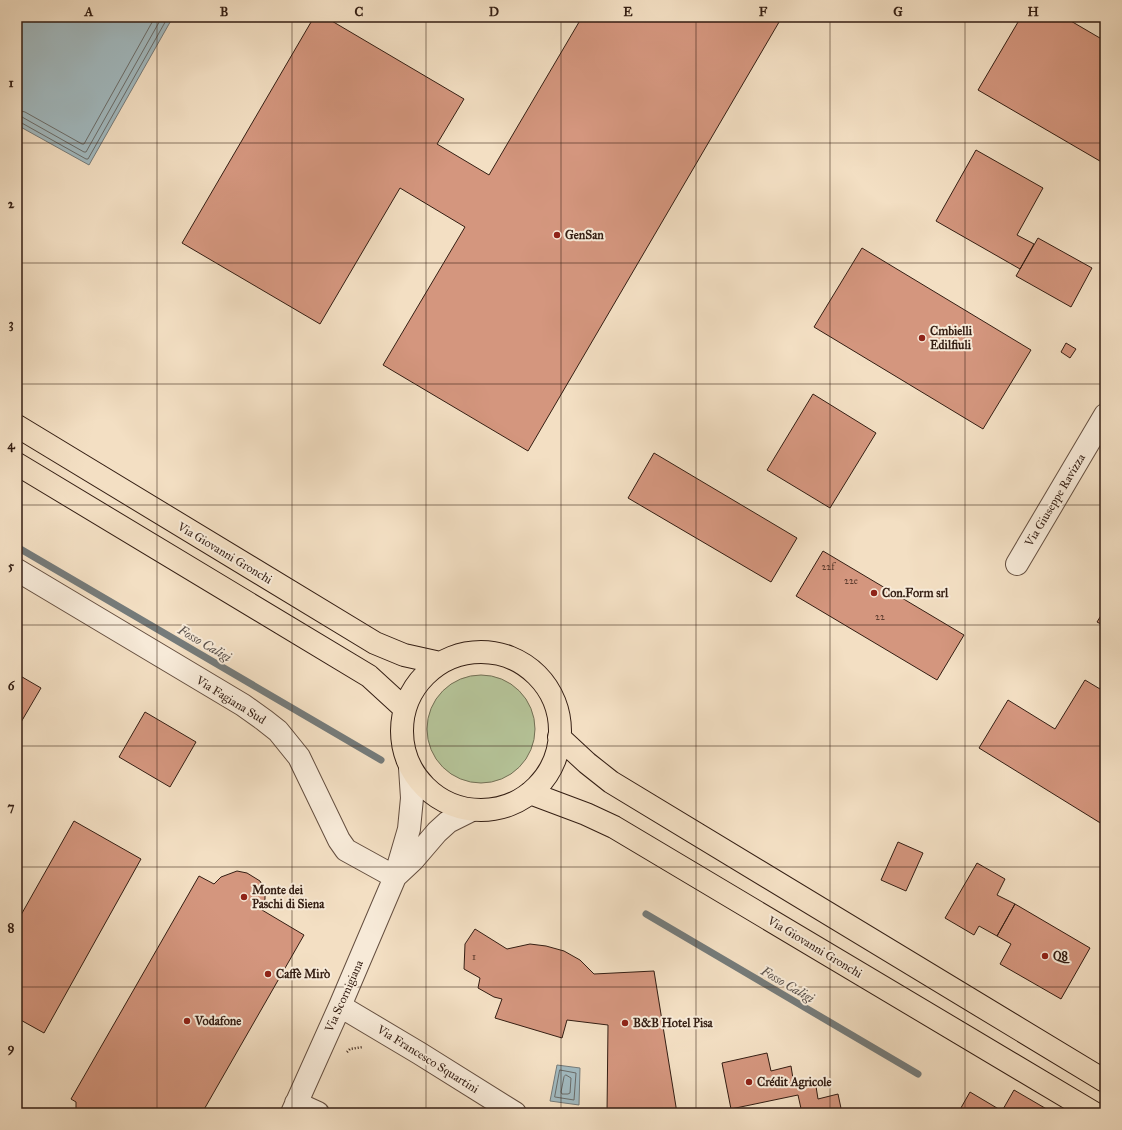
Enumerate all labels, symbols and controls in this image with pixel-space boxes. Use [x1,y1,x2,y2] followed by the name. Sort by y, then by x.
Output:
[84,4,94,20] text: A
[220,4,229,20] text: B
[355,4,364,20] text: C
[489,4,499,20] text: D
[623,4,633,20] text: E
[759,4,768,20] text: F
[893,4,903,20] text: G
[1027,4,1039,20] text: H
[8,75,14,91] text: 1
[8,196,15,212] text: 2
[565,228,604,242] place label: GenSan
[552,230,562,240] marker: GenSan
[8,316,14,332] text: 3
[930,324,973,352] place label: Cmbielli Edilfiuli
[917,333,927,343] marker: Cmbielli Edilfiuli
[7,437,15,453] text: 4
[1021,450,1089,550] street label: Via Giuseppe Ravizza
[174,519,275,587] street label: Via Giovanni Gronchi
[8,558,15,574] text: 5
[821,561,836,573] house number: 22f
[844,575,858,587] house number: 22e
[882,586,949,600] place label: Con.Form srl
[869,588,879,598] marker: Con.Form srl
[875,611,885,623] house number: 22
[174,622,234,666] water label: Fosso Caligi
[192,673,268,728] street label: Via Fagiana Sud
[8,678,16,694] text: 6
[8,799,15,815] text: 7
[252,883,325,911] place label: Monte dei Paschi di Siena
[239,892,249,902] marker: Monte dei Paschi di Siena
[764,913,865,981] street label: Via Giovanni Gronchi
[8,920,15,936] text: 8
[1053,949,1070,964] place label: Q8
[472,951,476,963] house number: 1
[1040,951,1050,961] marker: Q8
[322,957,367,1035] street label: Via Scornigiana
[757,963,817,1007] water label: Fosso Caligi
[276,967,330,981] place label: Caffè Mirò
[263,969,273,979] marker: Caffè Mirò
[194,1014,241,1028] place label: Vodafone
[182,1016,192,1026] marker: Vodafone
[633,1016,714,1030] place label: B&B Hotel Pisa
[620,1018,630,1028] marker: B&B Hotel Pisa
[373,1022,482,1097] street label: Via Francesco Squartini
[8,1040,15,1056] text: 9
[757,1075,831,1090] place label: Crédit Agricole
[744,1077,754,1087] marker: Crédit Agricole

